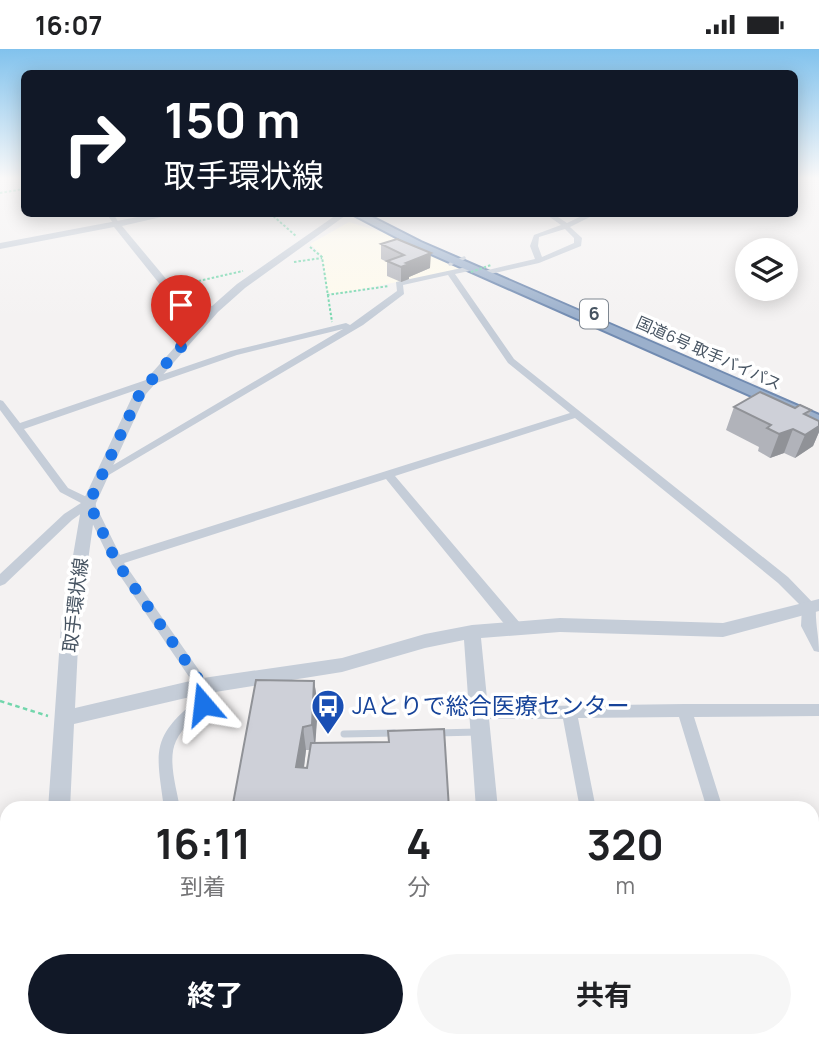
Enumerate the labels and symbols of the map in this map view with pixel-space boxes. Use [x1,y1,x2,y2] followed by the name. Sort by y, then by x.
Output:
[151,275,211,347] pin
[580,299,608,328] road number: 6
[633,311,785,395] street label: 国道6号 取手バイパス
[56,556,94,654] street label: 取手環状線
[166,667,240,741] position arrow
[309,687,347,736] bus stop icon: JAとりで総合医療センター
[352,689,630,721] place label: JAとりで総合医療センター

